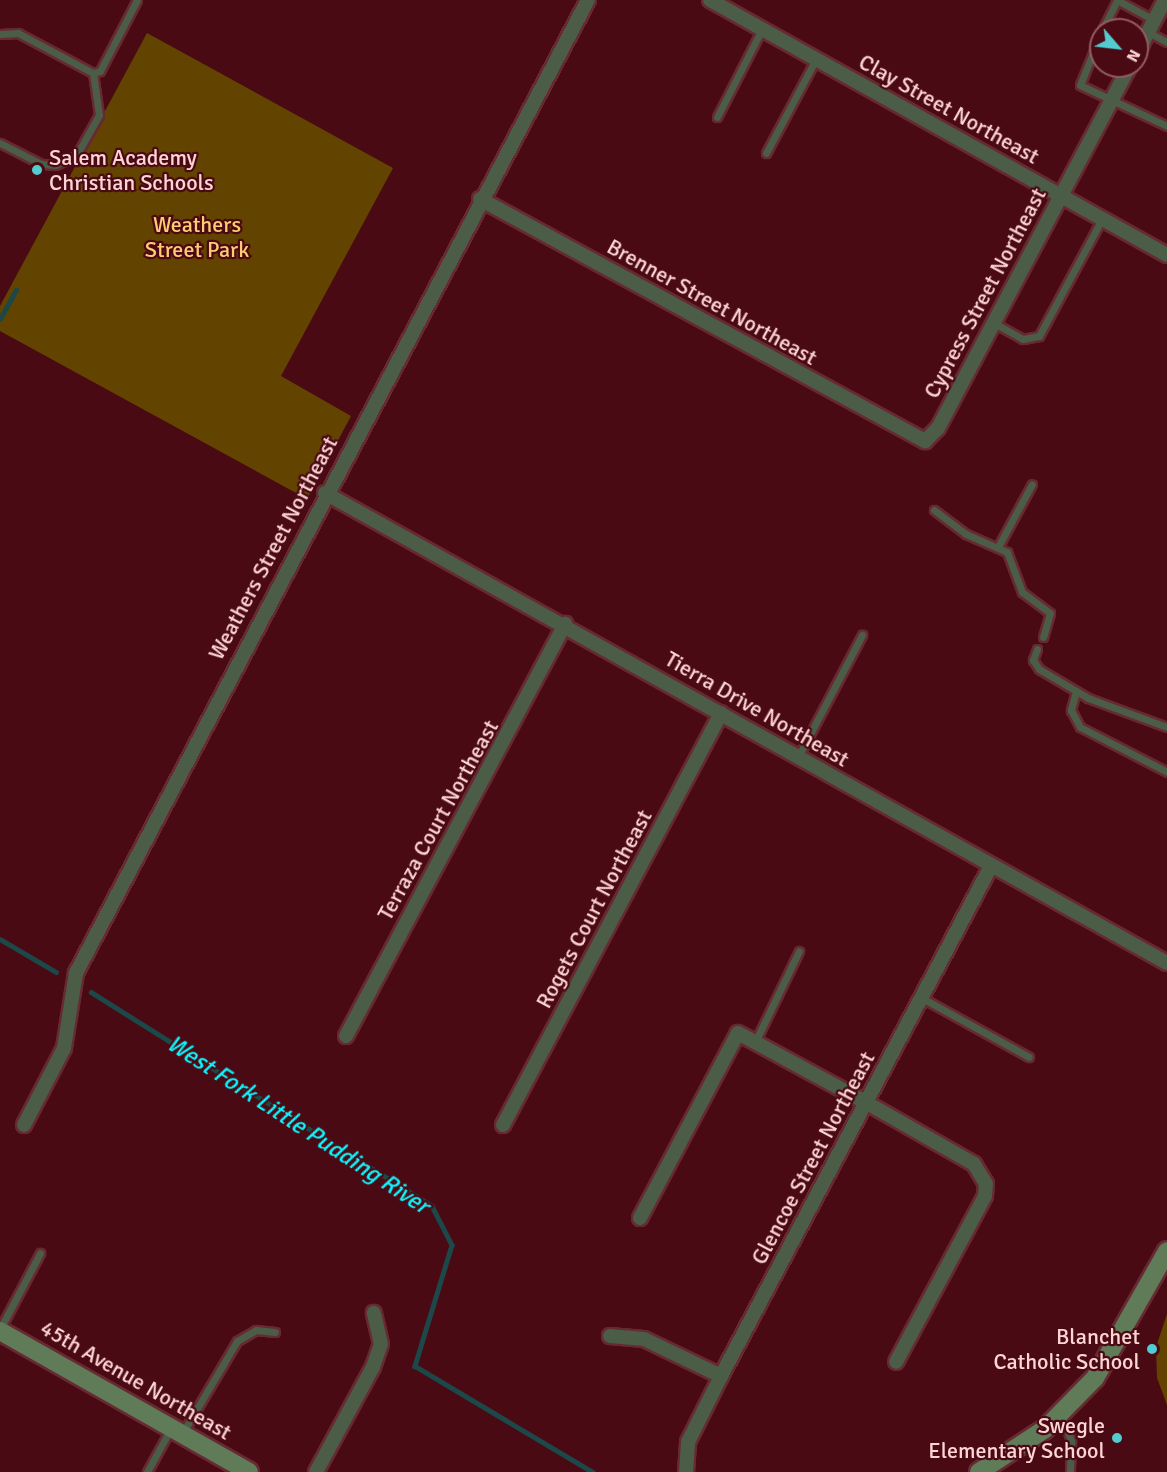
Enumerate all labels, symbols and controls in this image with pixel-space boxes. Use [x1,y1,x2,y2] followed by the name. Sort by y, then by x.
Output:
[1089,18,1149,78] north arrow
[1122,46,1145,65] text: N
[854,48,1044,170] street label: Clay Street Northeast
[49,144,214,196] place label: Salem Academy Christian Schools
[30,163,44,177] marker: Salem Academy Christian Schools
[918,183,1052,403] street label: Cypress Street Northeast
[145,211,249,262] park label: Weathers Street Park
[602,233,822,371] street label: Brenner Street Northeast
[203,432,343,664] street label: Weathers Street Northeast
[660,646,854,772] street label: Tierra Drive Northeast
[372,715,504,925] street label: Terraza Court Northeast
[530,805,658,1013] street label: Rogets Court Northeast
[161,1029,435,1221] water label: West Fork Little Pudding River
[746,1047,880,1269] street label: Glencoe Street Northeast
[36,1315,236,1445] street label: 45th Avenue Northeast
[993,1323,1140,1374] place label: Blanchet Catholic School
[1145,1342,1159,1356] marker: Blanchet Catholic School
[928,1412,1105,1464] place label: Swegle Elementary School
[1110,1431,1124,1445] marker: Swegle Elementary School

